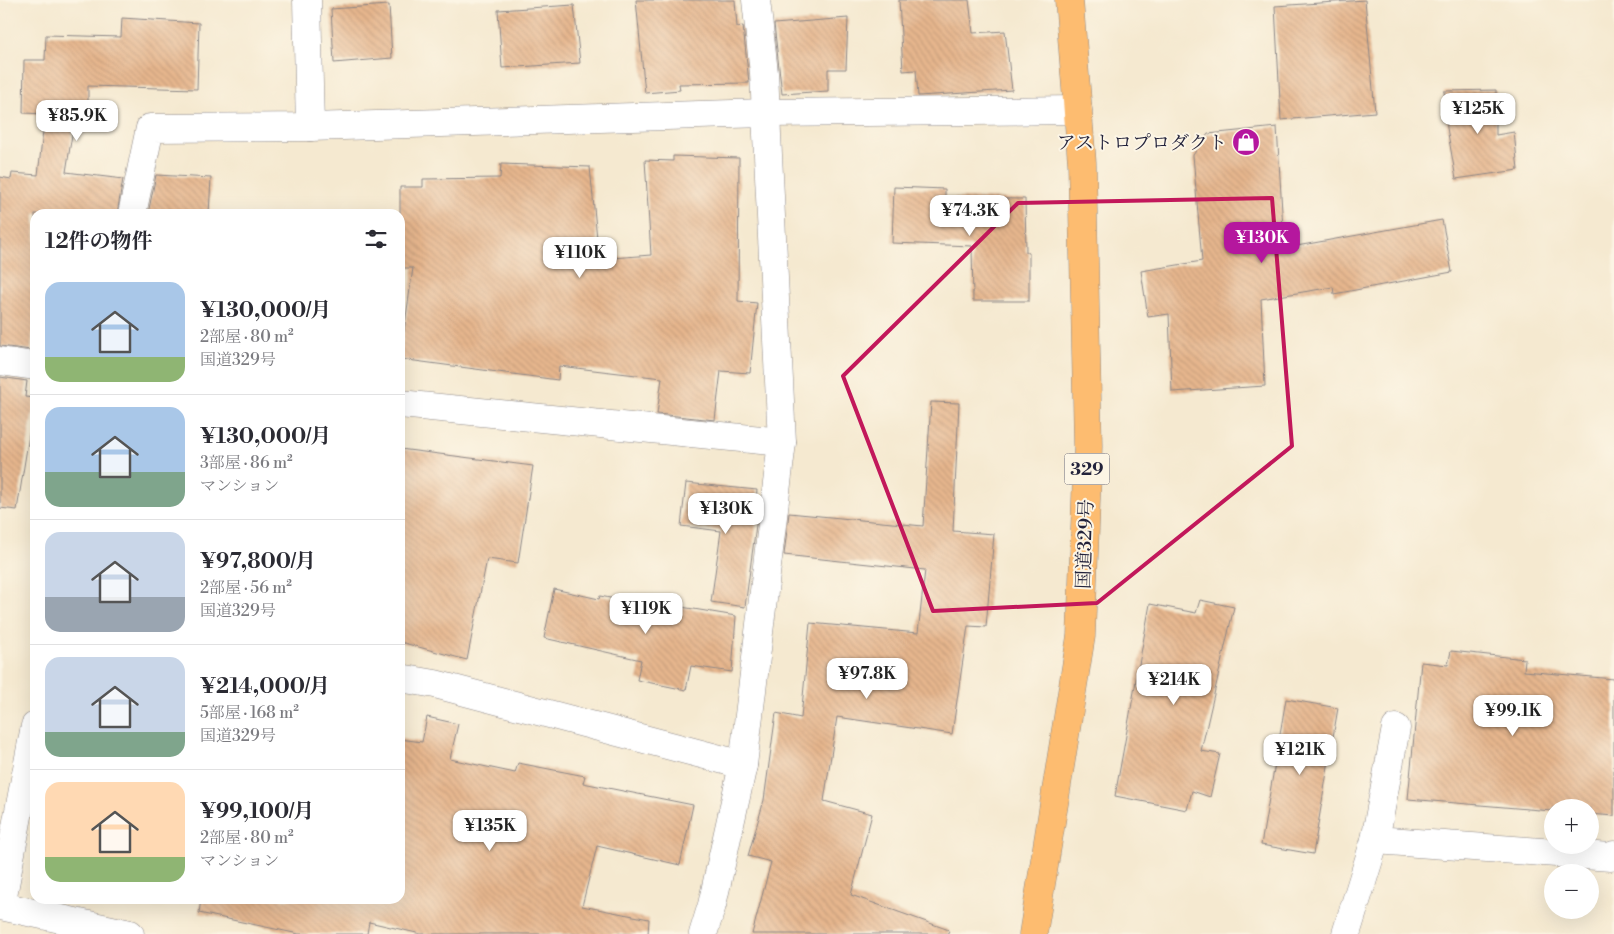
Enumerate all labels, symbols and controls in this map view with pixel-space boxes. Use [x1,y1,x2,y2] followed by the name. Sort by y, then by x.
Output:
[1443,92,1513,135] pin: ¥125K
[1451,99,1505,119] text: ¥125K
[36,100,118,142] pin: ¥85.9K
[47,106,107,126] text: ¥85.9K
[1231,127,1261,157] shop icon: アストロプロダクト
[1057,131,1227,155] place label: アストロプロダクト
[929,194,1011,237] pin: ¥74.3K
[941,201,999,221] text: ¥74.3K
[1227,222,1297,264] pin: ¥130K
[362,225,390,253] icon: filters
[1235,228,1289,248] text: ¥130K
[45,229,153,255] text: 12件の物件
[545,236,615,279] pin: ¥110K
[554,243,606,263] text: ¥110K
[200,298,331,324] text: ¥130,000/月
[85,302,145,362] icon: home
[200,327,294,347] text: 2部屋 · 80 m²
[200,350,276,370] text: 国道329号
[200,424,331,450] text: ¥130,000/月
[85,427,145,487] icon: home
[200,453,293,473] text: 3部屋 · 86 m²
[1064,454,1110,484] road number: 329
[200,476,279,496] text: マンション
[691,492,761,535] pin: ¥130K
[699,499,753,519] text: ¥130K
[1071,499,1099,589] street label: 国道329号
[200,549,316,575] text: ¥97,800/月
[85,552,145,612] icon: home
[200,578,292,598] text: 2部屋 · 56 m²
[611,592,681,635] pin: ¥119K
[621,599,671,619] text: ¥119K
[200,601,276,621] text: 国道329号
[826,658,908,700] pin: ¥97.8K
[838,664,896,684] text: ¥97.8K
[1139,664,1209,706] pin: ¥214K
[1147,670,1201,690] text: ¥214K
[200,674,330,700] text: ¥214,000/月
[85,677,145,737] icon: home
[1472,694,1554,737] pin: ¥99.1K
[1484,701,1542,721] text: ¥99.1K
[200,703,299,723] text: 5部屋 · 168 m²
[200,726,276,746] text: 国道329号
[1265,734,1335,776] pin: ¥121K
[1274,740,1326,760] text: ¥121K
[200,799,314,825] text: ¥99,100/月
[1544,799,1599,919] map controls
[1544,799,1599,854] button: +
[85,802,145,862] icon: home
[455,810,525,852] pin: ¥135K
[464,816,516,836] text: ¥135K
[200,828,294,848] text: 2部屋 · 80 m²
[200,851,279,871] text: マンション
[1544,864,1599,919] button: −

